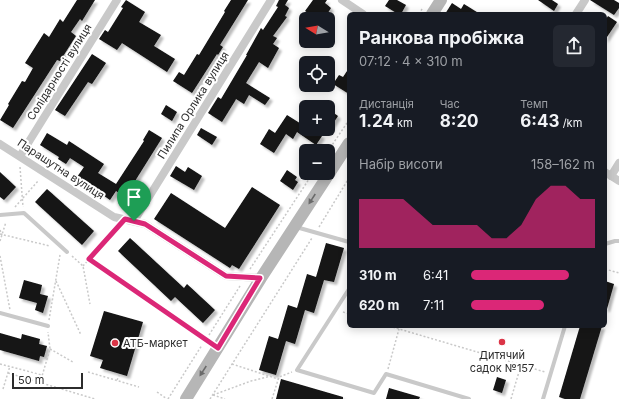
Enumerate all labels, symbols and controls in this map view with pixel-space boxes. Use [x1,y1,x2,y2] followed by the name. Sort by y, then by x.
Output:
[299,12,335,48] north arrow
[299,12,335,180] map controls
[24,21,94,123] street label: Солідарності вулиця
[553,25,595,67] button: share
[359,27,524,48] text: Ранкова пробіжка
[154,49,232,161] street label: Пилипа Орлика вулиця
[359,53,463,69] text: 07:12 · 4 × 310 m
[299,56,335,92] button: locate
[359,97,414,111] text: Дистанція
[440,97,460,111] text: Час
[520,97,548,111] text: Темп
[299,100,335,136] button: +
[359,111,394,131] text: 1.24
[440,111,479,131] text: 8:20
[520,111,560,131] text: 6:43
[394,116,413,130] text: km
[560,116,582,130] text: /km
[15,136,107,202] street label: Парашутна вулиця
[299,144,335,180] button: −
[359,156,443,172] text: Набір висоти
[531,156,595,172] text: 158–162 m
[117,180,151,221] pin
[123,186,145,208] icon: arrive
[309,193,316,205] one-way arrow
[359,267,397,283] text: 310 m
[423,267,448,283] text: 6:41
[359,297,399,313] text: 620 m
[423,297,444,313] text: 7:11
[123,336,188,350] place label: АТБ-маркет
[497,337,507,347] marker: Дитячий садок №157
[110,338,120,348] marker: АТБ-маркет
[470,348,534,375] place label: Дитячий садок №157
[200,365,207,377] one-way arrow
[12,371,83,390] scale bar
[18,373,44,387] text: 50 m

